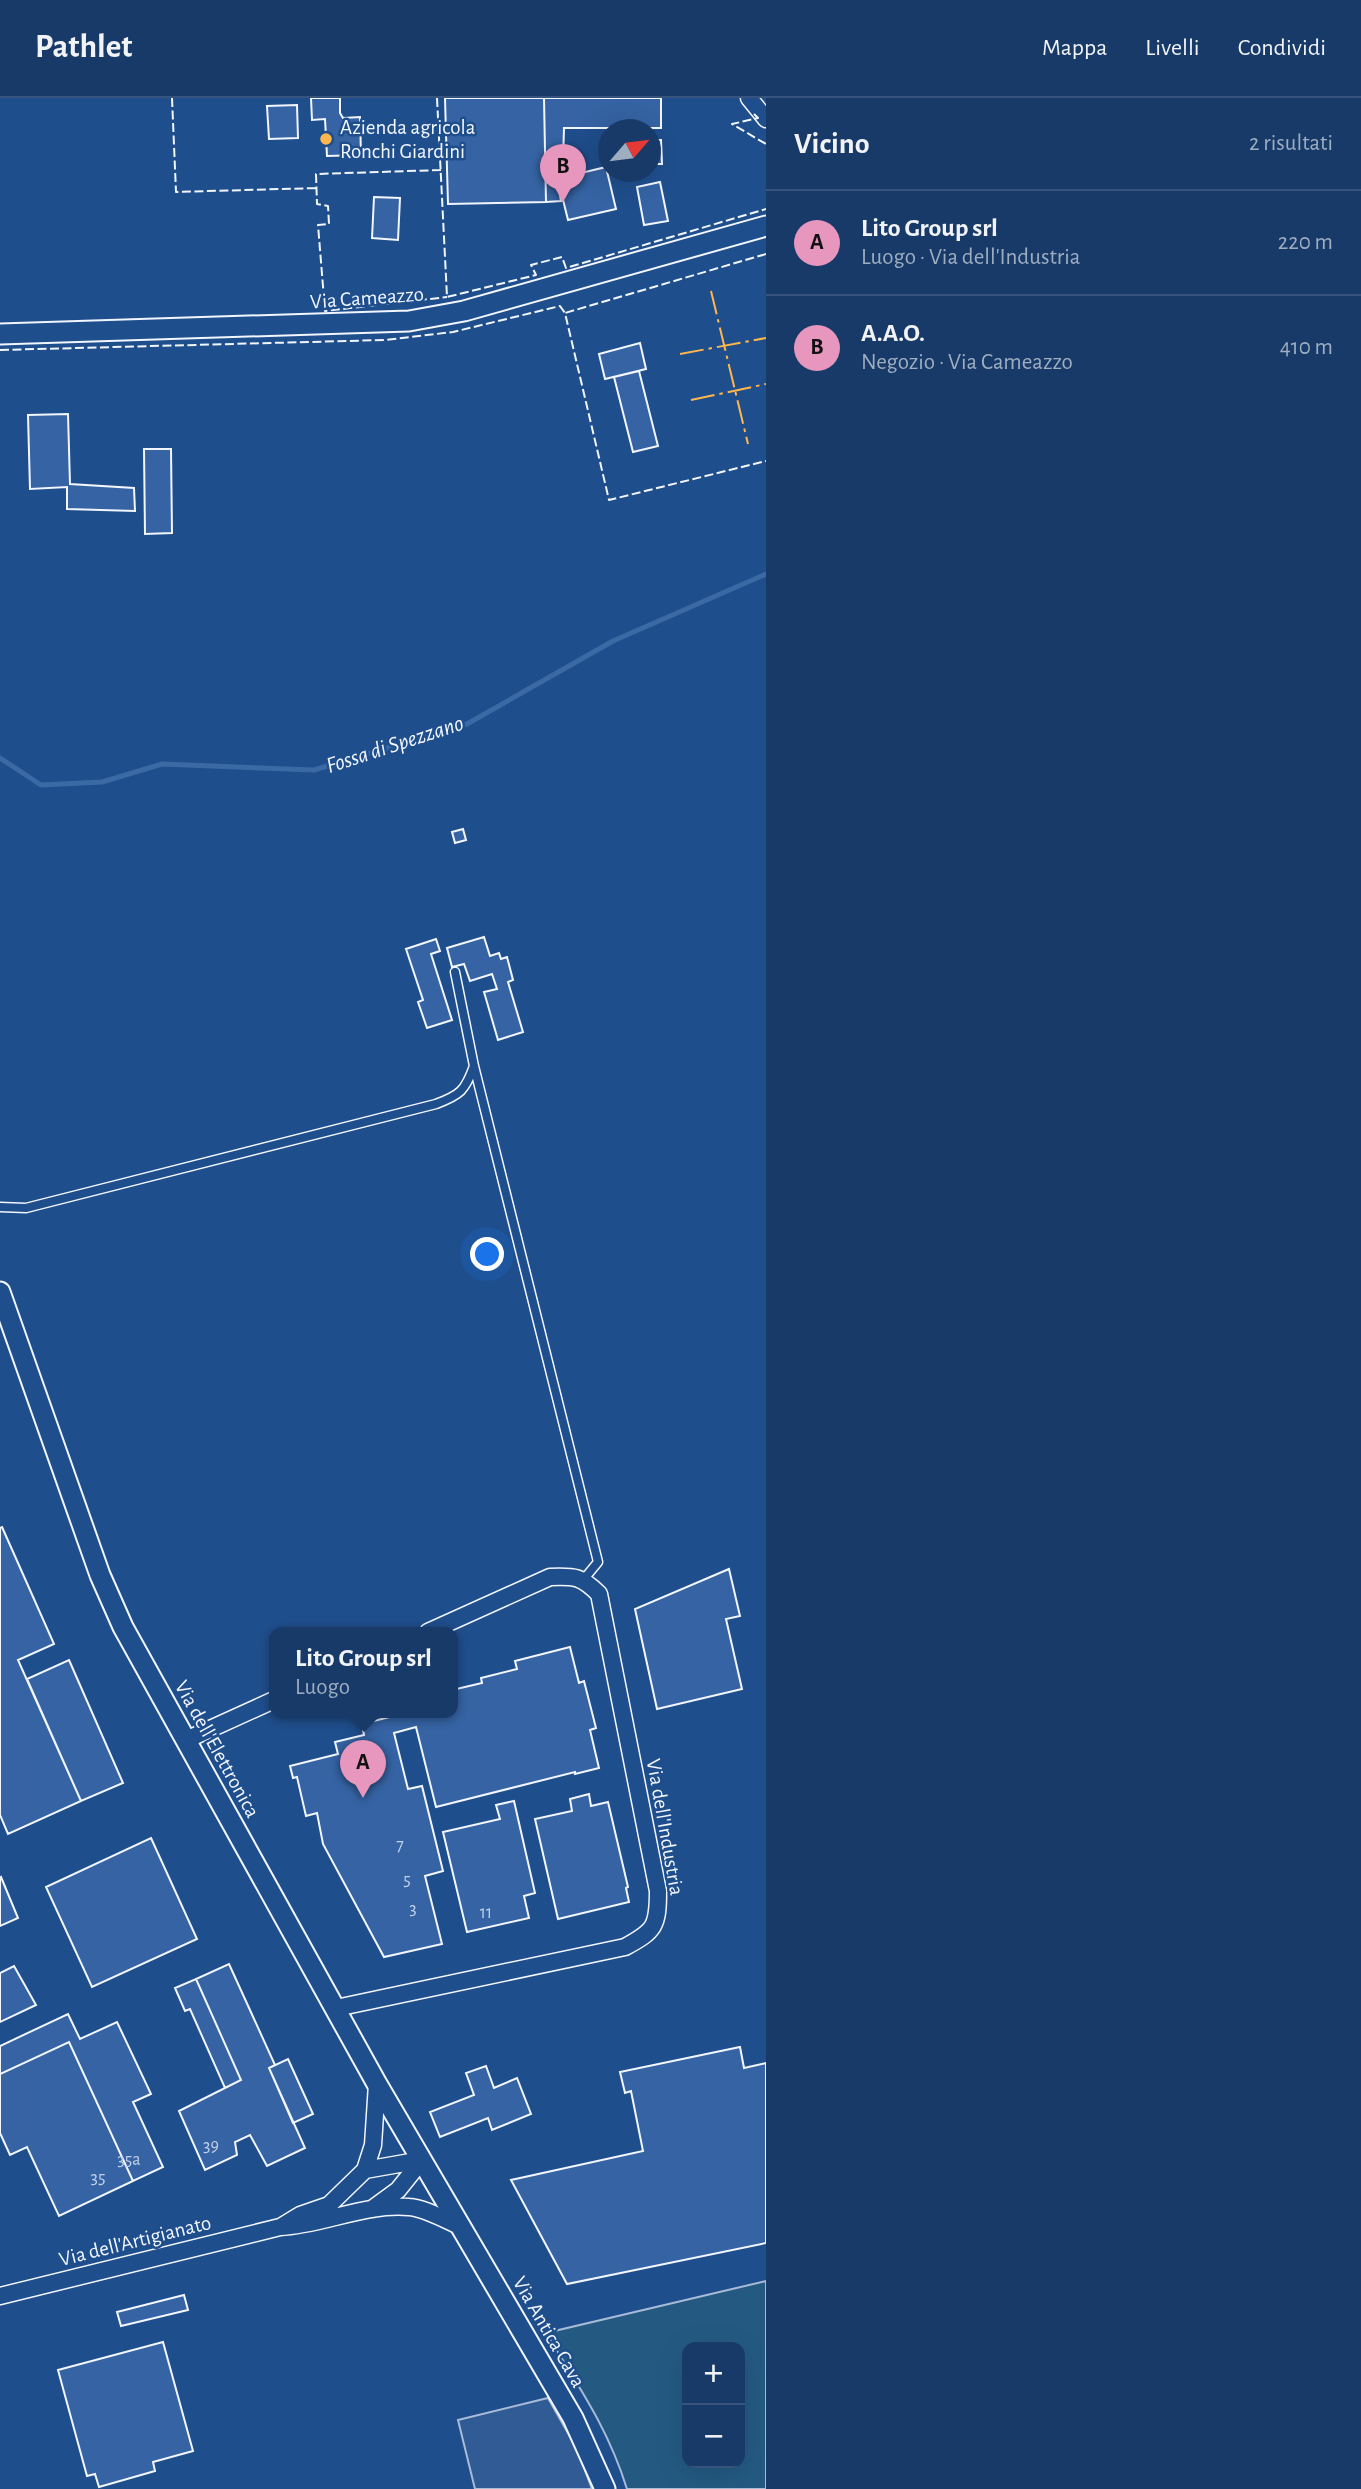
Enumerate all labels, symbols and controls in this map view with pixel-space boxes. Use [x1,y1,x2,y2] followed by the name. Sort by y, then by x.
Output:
[35,31,133,64] text: Pathlet
[1042,36,1107,60] text: Mappa
[1145,36,1200,60] text: Livelli
[1238,36,1326,60] text: Condividi
[340,117,476,162] place label: Azienda agricola Ronchi Giardini
[598,119,661,182] north arrow
[794,129,870,159] text: Vicino
[318,131,334,147] marker: Azienda agricola Ronchi Giardini
[1249,132,1333,155] text: 2 risultati
[540,144,586,202] pin: B
[861,215,998,241] text: Lito Group srl
[810,231,824,254] text: A
[1278,231,1333,254] text: 220 m
[861,246,1080,269] text: Luogo · Via dell'Industria
[309,284,425,312] street label: Via Cameazzo
[861,320,925,346] text: A.A.O.
[810,336,824,359] text: B
[1280,336,1333,359] text: 410 m
[861,351,1073,374] text: Negozio · Via Cameazzo
[323,712,467,778] water label: Fossa di Spezzano
[470,1237,504,1271] your location
[269,1627,458,1718] popup
[295,1645,432,1671] text: Lito Group srl
[295,1676,350,1699] text: Luogo
[171,1677,263,1821] street label: Via dell'Elettronica
[340,1740,386,1798] pin: A
[643,1757,687,1897] street label: Via dell'Industria
[396,1837,404,1855] house number: 7
[403,1871,411,1889] house number: 5
[409,1900,417,1918] house number: 3
[480,1904,492,1922] house number: 11
[203,2137,219,2155] house number: 39
[117,2151,141,2169] house number: 35a
[91,2169,105,2187] house number: 35
[57,2212,213,2270] street label: Via dell'Artigianato
[509,2273,589,2391] street label: Via Antica Cava
[682,2342,745,2468] map controls
[682,2342,745,2405] button: +
[682,2405,745,2468] button: −

